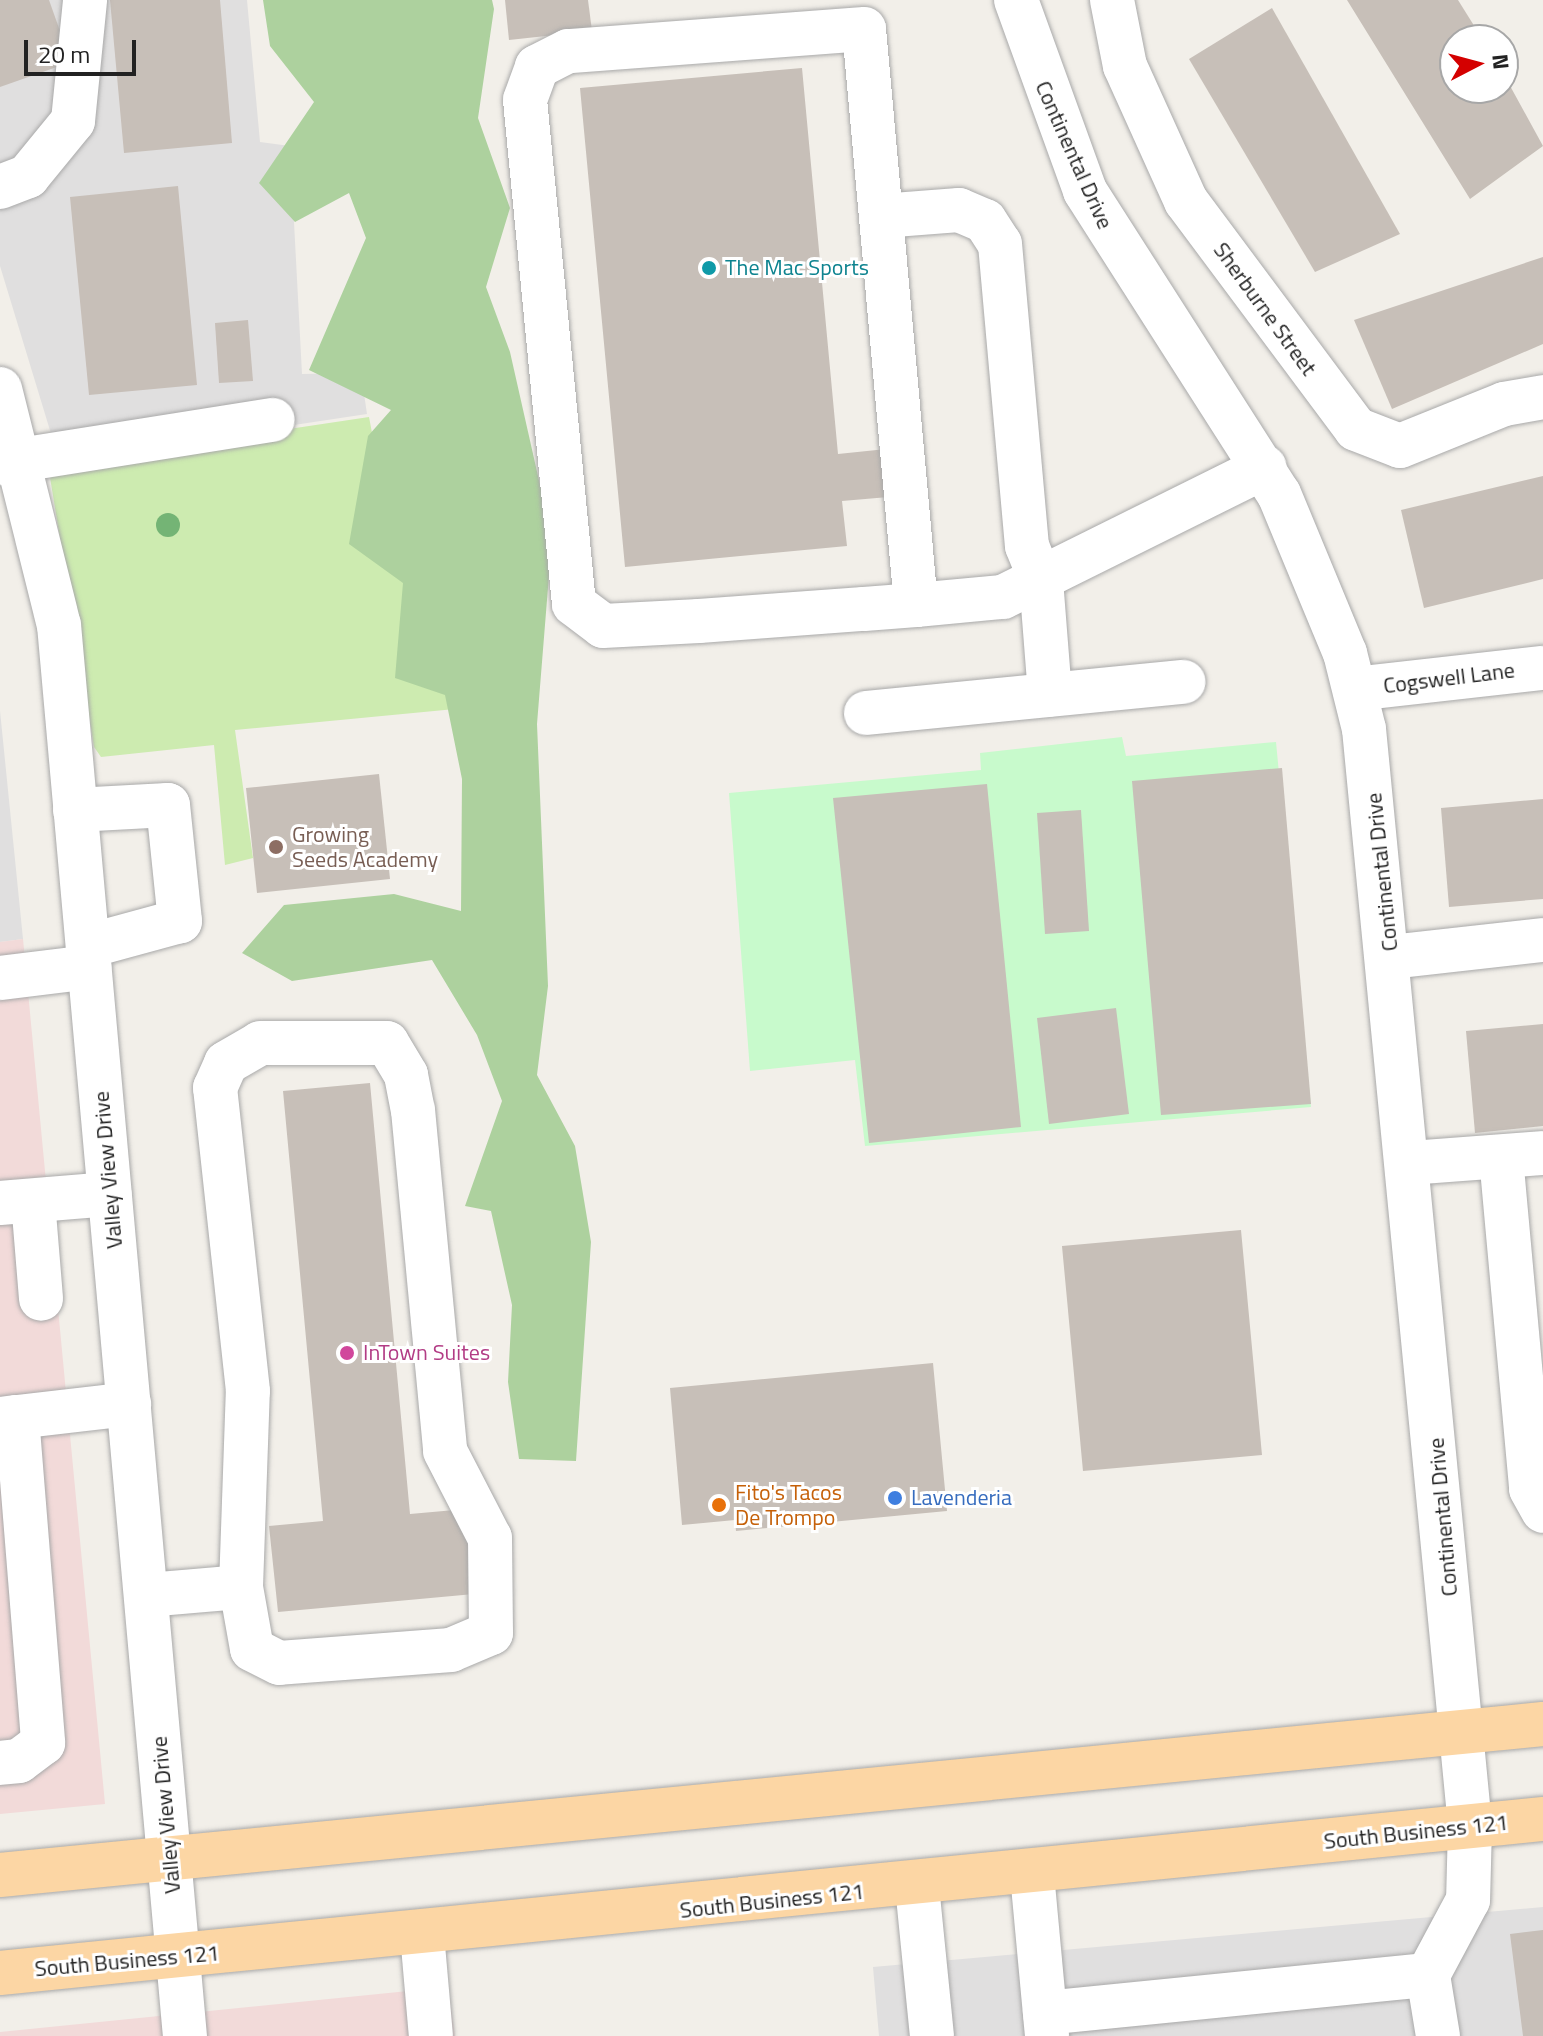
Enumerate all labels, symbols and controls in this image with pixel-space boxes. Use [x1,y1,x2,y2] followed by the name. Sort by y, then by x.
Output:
[28,24,140,74] scale bar
[1439,24,1519,104] north arrow
[38,36,90,72] text: 20 m
[1483,52,1519,71] text: N
[1030,77,1118,233] street label: Continental Drive
[1208,237,1322,381] street label: Sherburne Street
[725,255,869,281] place label: The Mac Sports
[700,259,718,277] marker: The Mac Sports
[1382,657,1516,699] street label: Cogswell Lane
[1361,792,1403,952] street label: Continental Drive
[292,821,438,872] place label: Growing Seeds Academy
[267,838,285,856] marker: Growing Seeds Academy
[88,1090,128,1250] street label: Valley View Drive
[363,1340,490,1366] place label: InTown Suites
[338,1344,356,1362] marker: InTown Suites
[1423,1437,1463,1597] street label: Continental Drive
[735,1479,842,1530] place label: Fito's Tacos De Trompo
[911,1485,1012,1511] place label: Lavenderia
[886,1489,904,1507] marker: Lavenderia
[710,1496,728,1514] marker: Fito's Tacos De Trompo
[146,1735,186,1895] street label: Valley View Drive
[1323,1809,1509,1855] street label: South Business 121
[679,1878,865,1924] street label: South Business 121
[34,1940,220,1982] street label: South Business 121

